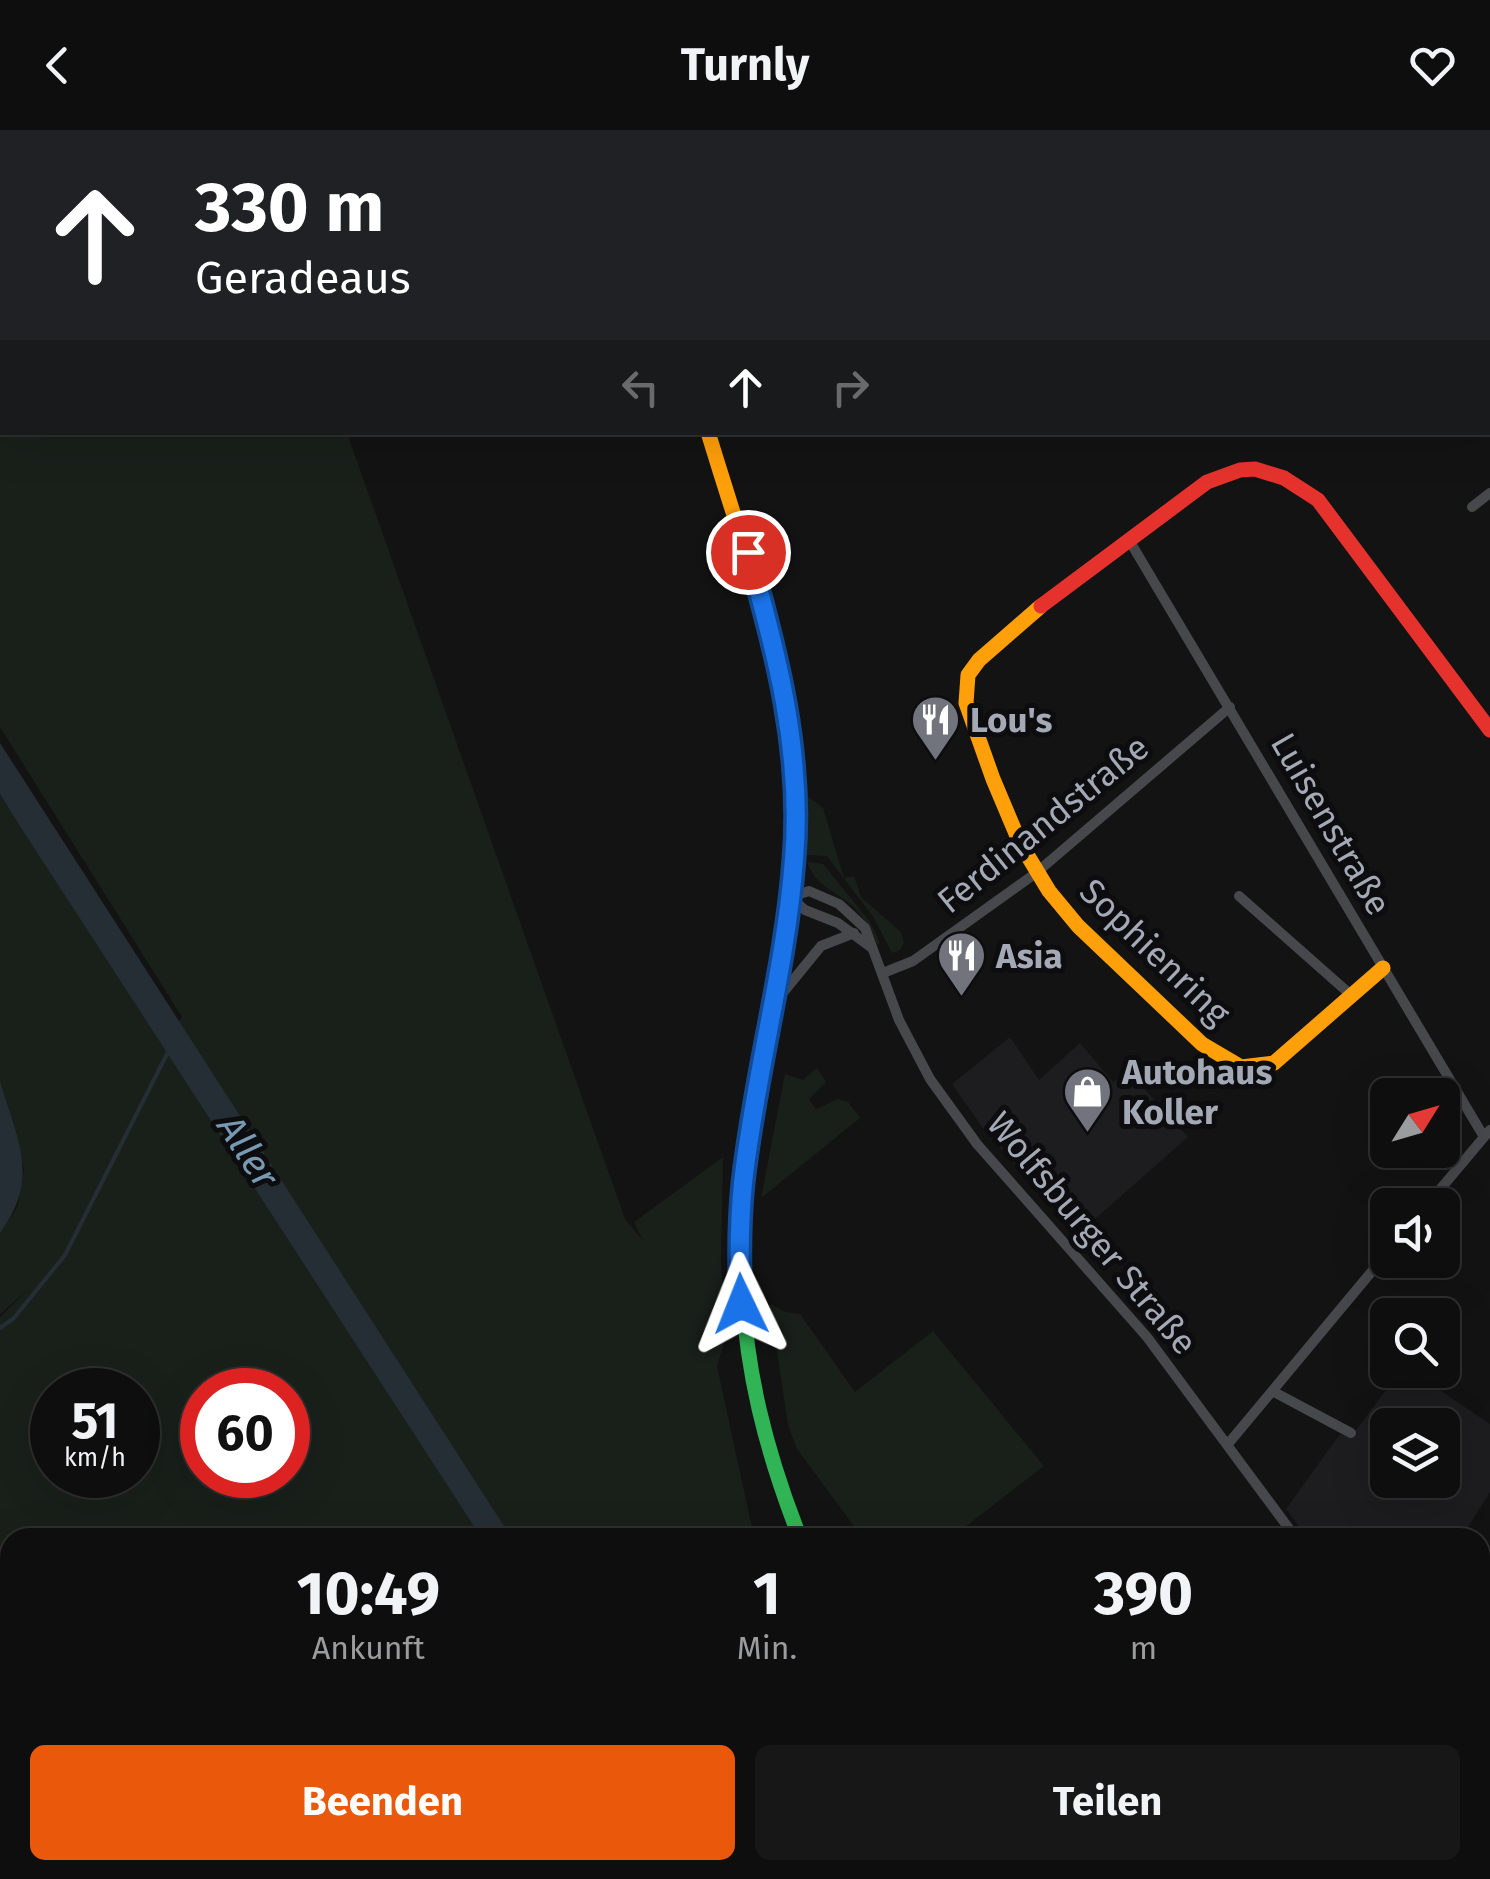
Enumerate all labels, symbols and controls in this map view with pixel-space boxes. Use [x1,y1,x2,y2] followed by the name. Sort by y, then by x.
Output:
[30,38,85,93] icon: back
[681,38,809,92] text: Turnly
[1405,38,1460,93] icon: heart
[195,166,385,250] text: 330 m
[30,170,160,300] icon: ahead
[195,251,411,305] text: Geradeaus
[613,360,668,415] icon: left
[718,360,773,415] icon: ahead
[823,360,878,415] icon: right
[706,510,791,595] pin
[721,525,776,580] icon: arrive
[909,694,961,762] restaurant icon: Lou's
[970,699,1053,741] place label: Lou's
[929,726,1157,922] street label: Ferdinandstraße
[1262,726,1400,922] street label: Luisenstraße
[1071,870,1239,1034] street label: Sophienring
[935,930,987,998] restaurant icon: Asia
[995,935,1063,977] place label: Asia
[1121,1051,1272,1133] place label: Autohaus Koller
[1061,1066,1113,1134] shop icon: Autohaus Koller
[1370,1078,1460,1168] north arrow
[1370,1078,1460,1498] map controls
[978,1103,1206,1363] street label: Wolfsburger Straße
[207,1104,289,1197] water label: Aller
[1370,1188,1460,1278] button: sound
[689,1252,793,1356] position arrow
[1370,1298,1460,1388] button: search
[180,1368,310,1498] speed limit sign: 60
[71,1391,119,1451] text: 51
[1370,1408,1460,1498] button: layers
[64,1443,126,1473] text: km/h
[297,1558,440,1630] text: 10:49
[753,1558,781,1630] text: 1
[1094,1558,1193,1630] text: 390
[312,1629,425,1667] text: Ankunft
[737,1629,797,1667] text: Min.
[1130,1629,1157,1667] text: m
[30,1745,735,1860] button: Beenden
[755,1745,1460,1860] button: Teilen

